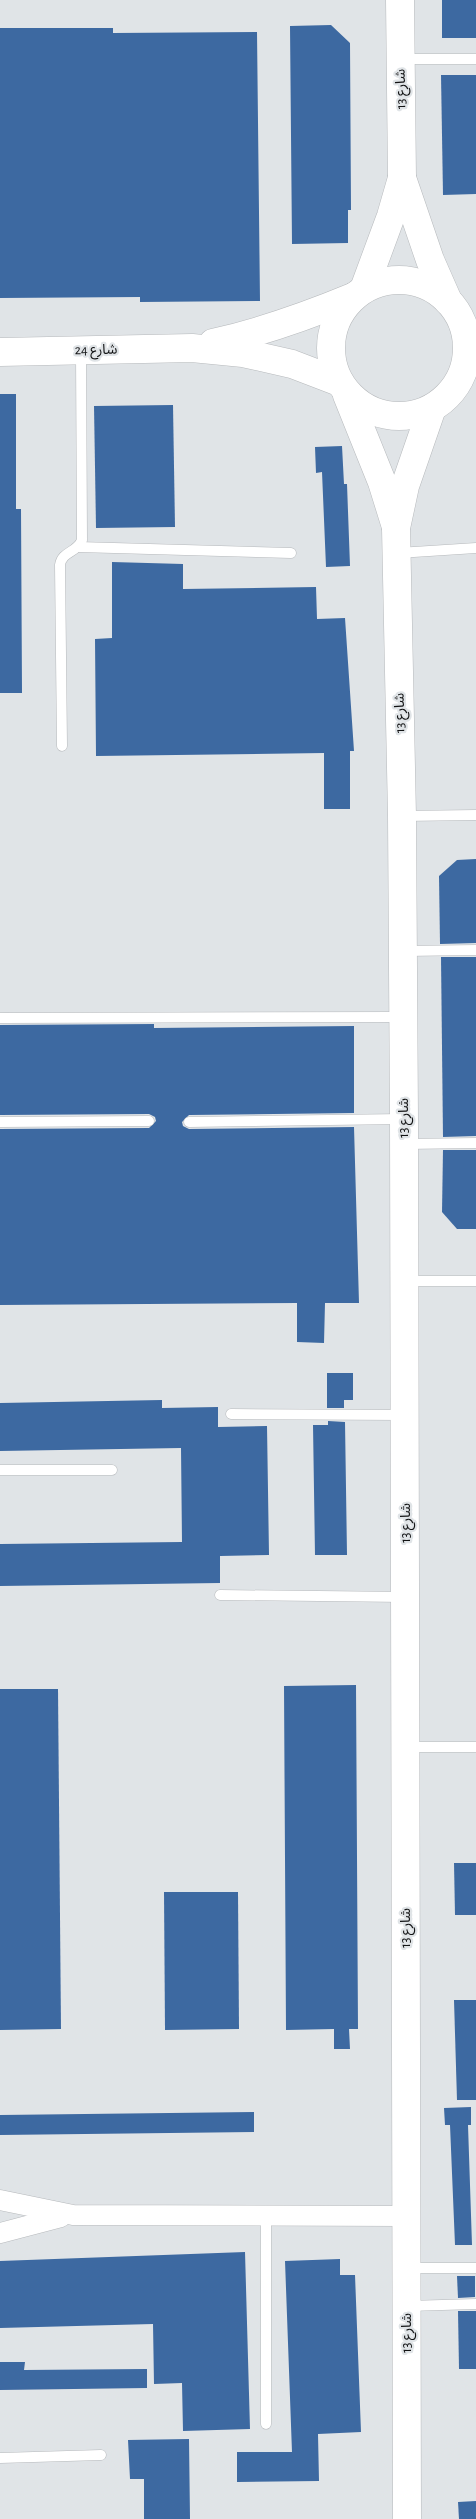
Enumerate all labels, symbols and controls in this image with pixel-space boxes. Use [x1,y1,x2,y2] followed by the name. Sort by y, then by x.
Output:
[394,69,411,109] street label: شارع 13
[75,343,118,360] street label: شارع 24
[393,693,410,733] street label: شارع 13
[397,1098,414,1138] street label: شارع 13
[399,1503,416,1543] street label: شارع 13
[399,1908,416,1948] street label: شارع 13
[400,2313,417,2353] street label: شارع 13

